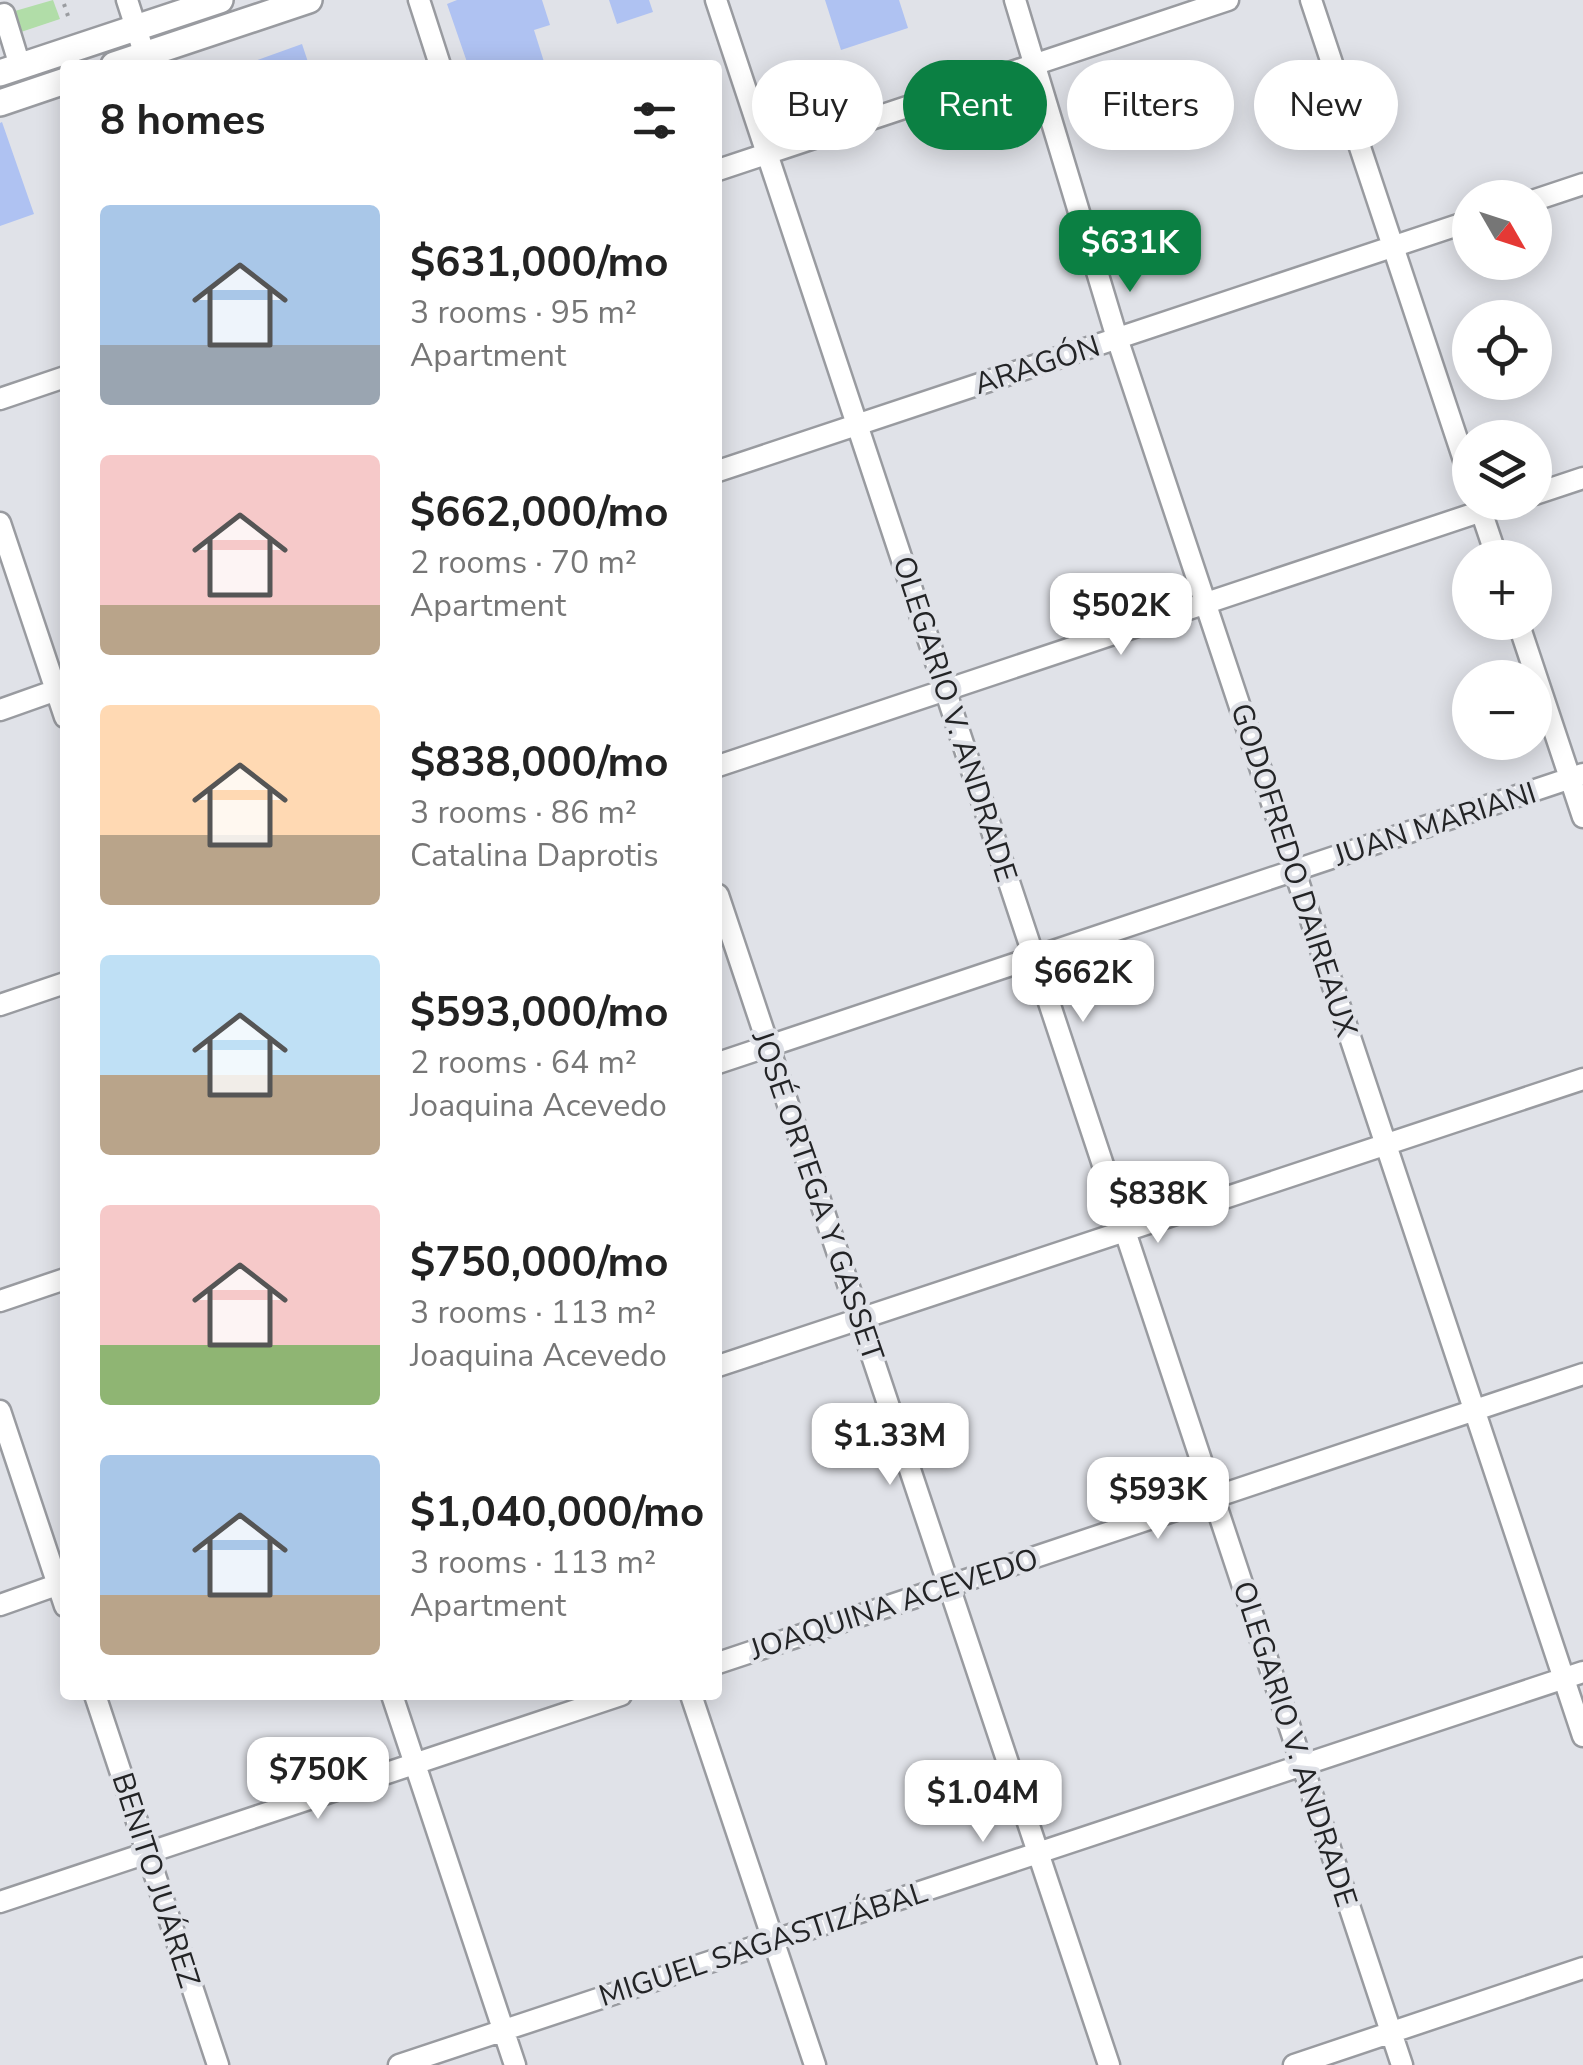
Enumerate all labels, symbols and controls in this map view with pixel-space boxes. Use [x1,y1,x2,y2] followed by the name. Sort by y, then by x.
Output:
[752,60,883,150] chip: Buy
[903,60,1047,150] chip: Rent
[1067,60,1234,150] chip: Filters
[1254,60,1398,150] chip: New
[100,92,265,149] text: 8 homes
[627,93,682,148] icon: filters
[1452,180,1552,280] north arrow
[1452,180,1552,760] map controls
[1060,210,1200,295] pin: $631K
[1081,221,1179,264] text: $631K
[410,234,668,291] text: $631,000/mo
[180,245,300,365] icon: home
[410,291,637,334] text: 3 rooms · 95 m²
[1452,300,1552,400] button: locate
[969,326,1105,405] street label: ARAGÓN
[410,334,566,377] text: Apartment
[1452,420,1552,520] button: layers
[410,484,668,541] text: $662,000/mo
[180,495,300,615] icon: home
[1452,540,1552,640] button: +
[410,541,637,584] text: 2 rooms · 70 m²
[882,551,1027,887] street label: OLEGARIO V. ANDRADE
[1051,573,1191,658] pin: $502K
[410,584,566,627] text: Apartment
[1072,584,1170,627] text: $502K
[1452,660,1552,760] button: −
[1220,698,1367,1043] street label: GODOFREDO DAIREAUX
[410,734,668,791] text: $838,000/mo
[180,745,300,865] icon: home
[1328,772,1541,877] street label: JUAN MARIANI
[410,791,637,834] text: 3 rooms · 86 m²
[410,834,659,877] text: Catalina Daprotis
[1013,940,1153,1025] pin: $662K
[1034,951,1132,994] text: $662K
[410,984,668,1041] text: $593,000/mo
[180,995,300,1115] icon: home
[741,1025,893,1367] street label: JOSÉ ORTEGA Y GASSET
[410,1041,637,1084] text: 2 rooms · 64 m²
[410,1084,667,1127] text: Joaquina Acevedo
[1088,1161,1228,1246] pin: $838K
[1109,1172,1207,1215] text: $838K
[410,1234,668,1291] text: $750,000/mo
[180,1245,300,1365] icon: home
[410,1291,656,1334] text: 3 rooms · 113 m²
[410,1334,667,1377] text: Joaquina Acevedo
[809,1403,971,1488] pin: $1.33M
[834,1414,946,1457] text: $1.33M
[1088,1457,1228,1542] pin: $593K
[1109,1468,1207,1511] text: $593K
[410,1484,704,1541] text: $1,040,000/mo
[180,1495,300,1615] icon: home
[744,1539,1043,1671] street label: JOAQUINA ACEVEDO
[410,1541,656,1584] text: 3 rooms · 113 m²
[1222,1576,1367,1912] street label: OLEGARIO V. ANDRADE
[410,1584,566,1627] text: Apartment
[248,1737,388,1822] pin: $750K
[269,1748,367,1791] text: $750K
[902,1760,1064,1845] pin: $1.04M
[101,1767,210,1993] street label: BENITO JUÁREZ
[927,1771,1039,1814] text: $1.04M
[594,1872,933,2017] street label: MIGUEL SAGASTIZÁBAL

